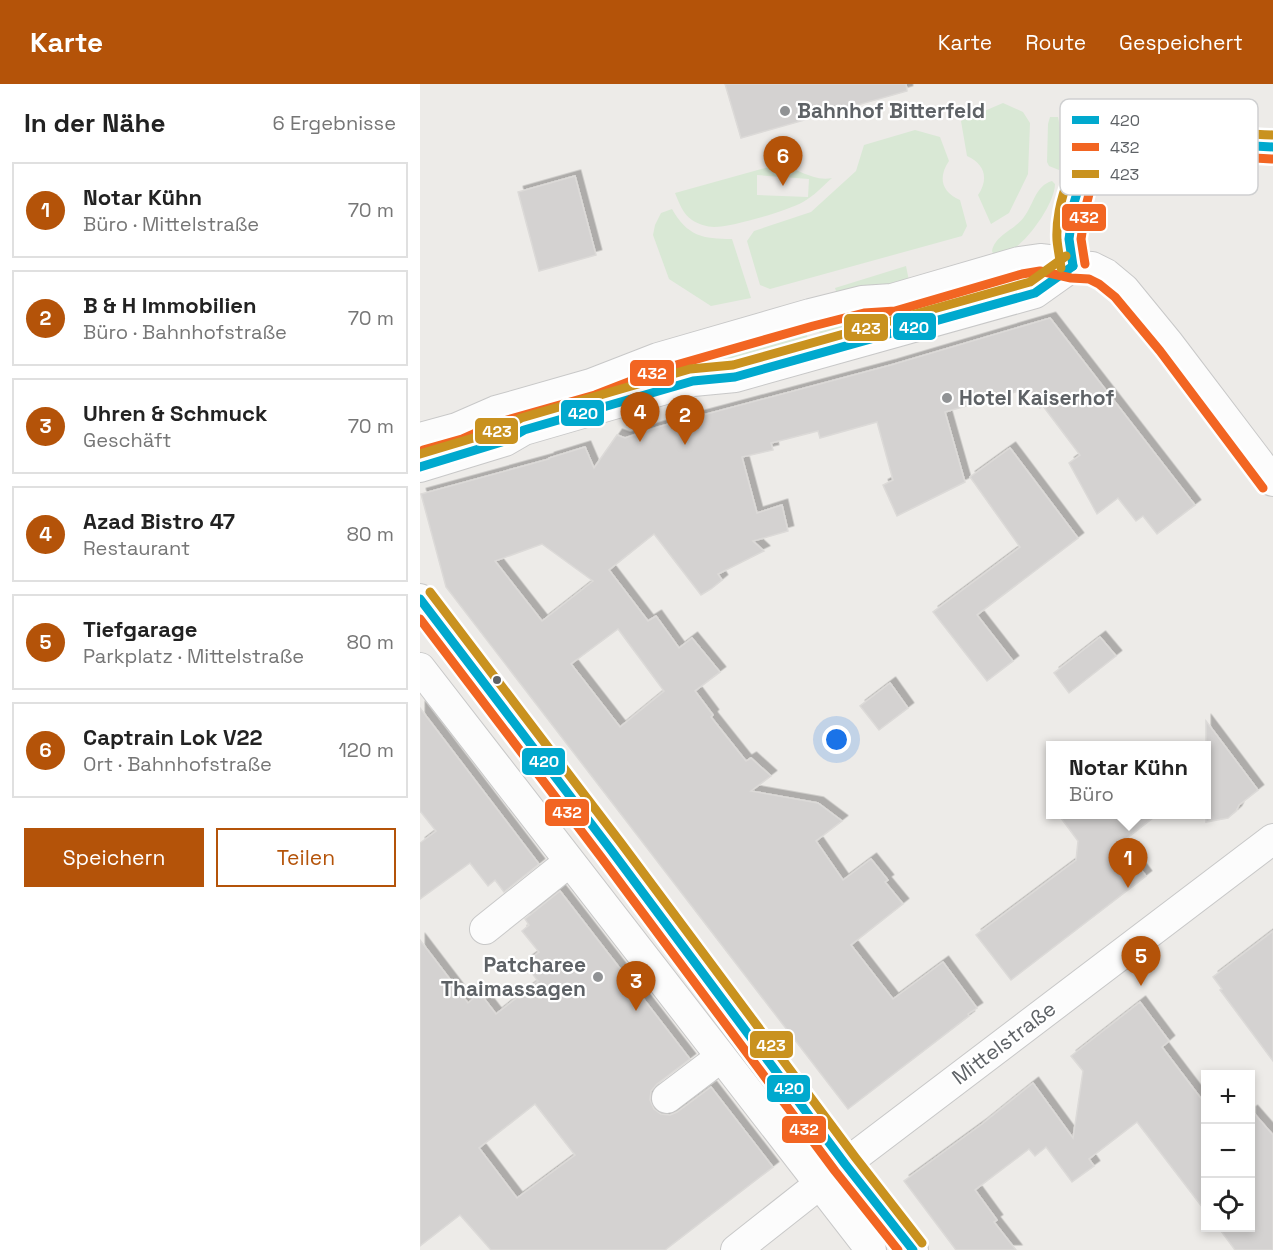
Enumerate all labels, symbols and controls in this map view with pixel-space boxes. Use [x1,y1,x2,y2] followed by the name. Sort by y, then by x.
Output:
[30,24,103,60] text: Karte
[938,29,992,56] text: Karte
[1025,29,1086,56] text: Route
[1119,29,1243,56] text: Gespeichert
[797,97,985,124] place label: Bahnhof Bitterfeld
[1060,99,1258,195] legend
[778,104,792,118] marker: Bahnhof Bitterfeld
[24,106,165,140] text: In der Nähe
[273,110,396,136] text: 6 Ergebnisse
[1110,110,1140,131] text: 420
[764,136,802,186] pin: 6
[1110,137,1139,158] text: 432
[1110,164,1139,185] text: 423
[83,183,202,211] text: Notar Kühn
[41,197,50,223] text: 1
[348,197,394,223] text: 70 m
[1061,203,1107,232] line badge: 432
[1069,207,1099,228] text: 432
[83,211,259,237] text: Büro · Mittelstraße
[83,291,257,319] text: B & H Immobilien
[40,305,51,331] text: 2
[348,305,394,331] text: 70 m
[892,312,937,341] line badge: 420
[843,313,889,342] line badge: 423
[899,317,929,338] text: 420
[851,318,881,339] text: 423
[83,319,287,345] text: Büro · Bahnhofstraße
[629,359,675,387] line badge: 432
[637,363,667,384] text: 432
[959,384,1114,411] place label: Hotel Kaiserhof
[940,391,954,405] marker: Hotel Kaiserhof
[620,392,660,442] pin: 4
[666,396,704,445] pin: 2
[83,399,267,427] text: Uhren & Schmuck
[560,399,605,427] line badge: 420
[568,403,598,424] text: 420
[39,413,52,439] text: 3
[348,413,394,439] text: 70 m
[474,417,519,445] line badge: 423
[482,421,512,442] text: 423
[83,427,171,453] text: Geschäft
[83,507,235,535] text: Azad Bistro 47
[39,521,52,547] text: 4
[346,521,394,547] text: 80 m
[83,535,190,561] text: Restaurant
[83,615,198,643] text: Tiefgarage
[40,629,52,655] text: 5
[346,629,394,655] text: 80 m
[83,643,304,669] text: Parkplatz · Mittelstraße
[491,674,503,686] unlabelled marker
[83,723,263,751] text: Captrain Lok V22
[822,725,851,754] your location
[39,737,52,763] text: 6
[338,737,394,763] text: 120 m
[1046,741,1211,819] popup
[521,747,566,776] line badge: 420
[83,751,272,777] text: Ort · Bahnhofstraße
[529,751,559,772] text: 420
[1069,753,1188,781] text: Notar Kühn
[1069,781,1114,807] text: Büro
[544,798,590,827] line badge: 432
[552,802,582,823] text: 432
[24,828,204,887] button: Speichern
[216,828,396,887] button: Teilen
[1108,838,1148,888] pin: 1
[1122,936,1160,986] pin: 5
[441,951,586,1002] place label: Patcharee Thaimassagen
[616,962,656,1011] pin: 3
[591,970,605,984] marker: Patcharee Thaimassagen
[946,995,1061,1090] street label: Mittelstraße
[749,1030,794,1059] line badge: 423
[756,1035,786,1056] text: 423
[1201,1070,1255,1232] map controls
[1201,1070,1255,1124] button: +
[766,1074,811,1103] line badge: 420
[774,1078,804,1099] text: 420
[781,1115,827,1144] line badge: 432
[789,1119,819,1140] text: 432
[1201,1124,1255,1178] button: −
[1201,1178,1255,1232] button: locate

